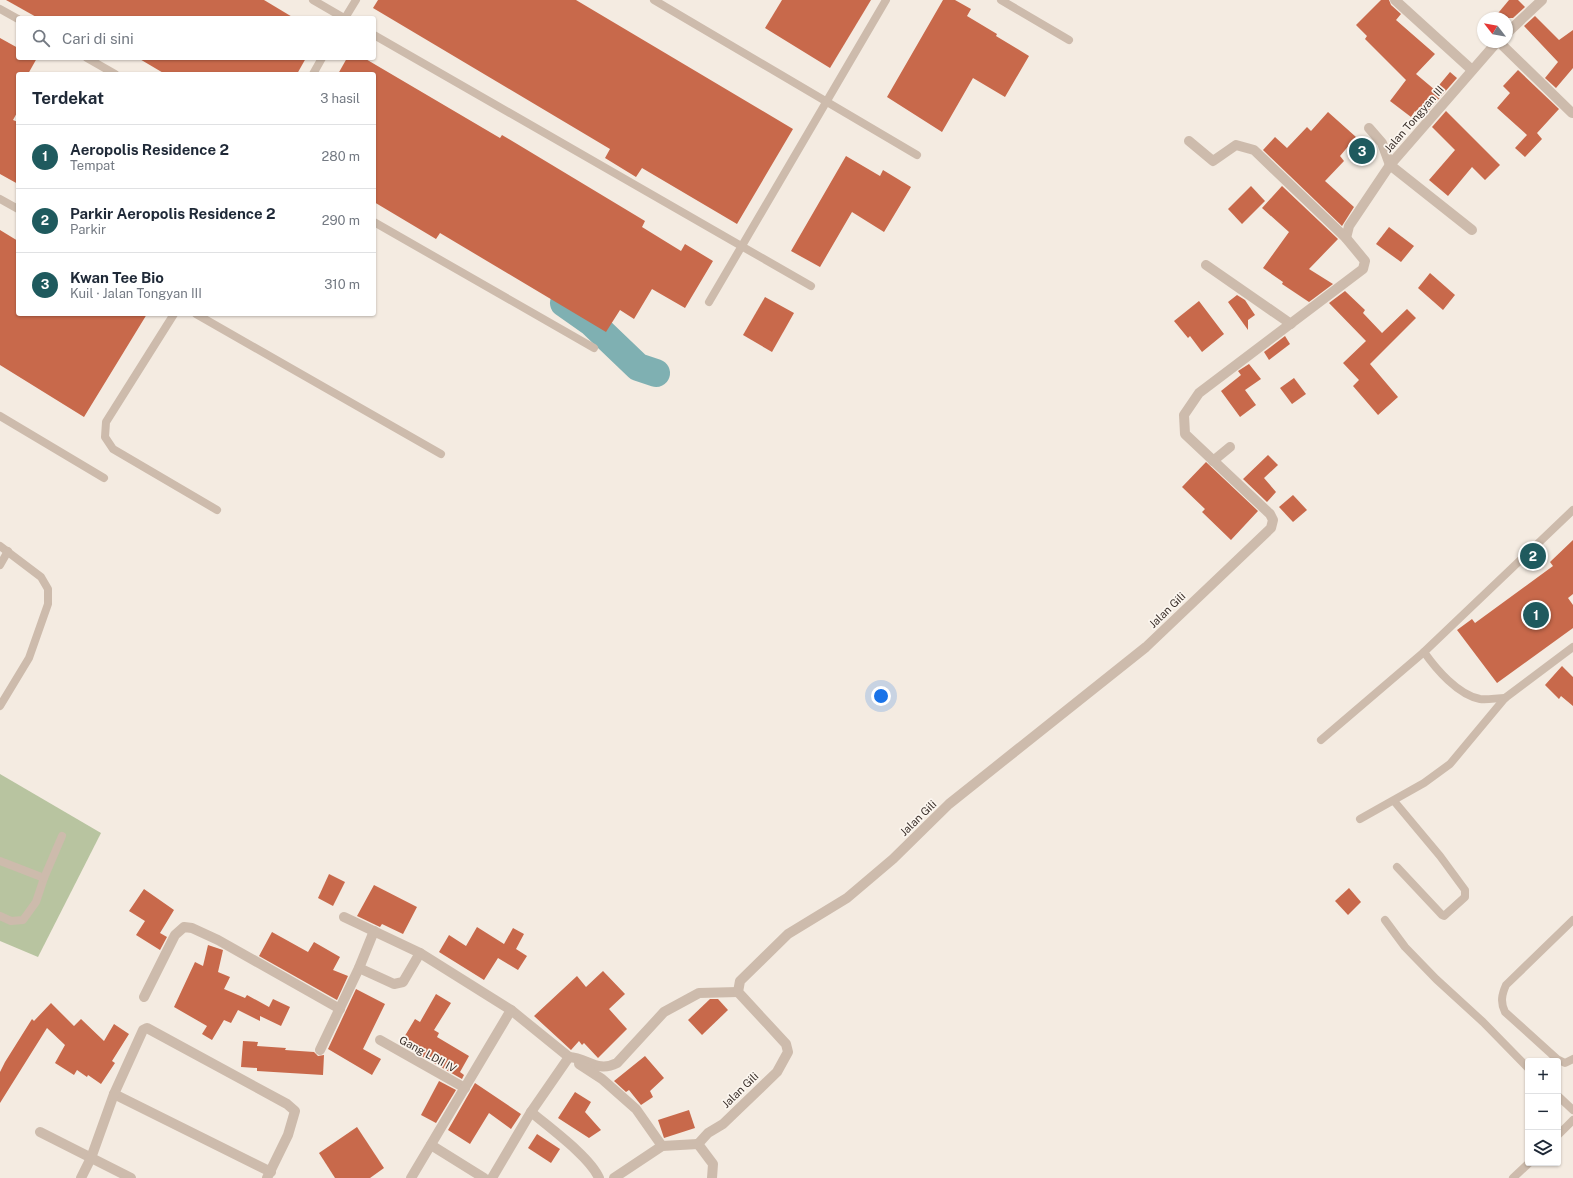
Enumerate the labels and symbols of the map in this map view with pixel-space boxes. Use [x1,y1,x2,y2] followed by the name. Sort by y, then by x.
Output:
[1477,12,1513,48] north arrow
[1382,83,1446,155] street label: Jalan Tongyan III
[1349,136,1375,166] pin: 3
[1520,541,1546,571] pin: 2
[1146,590,1188,630] street label: Jalan Gili
[1523,600,1549,630] pin: 1
[871,686,891,706] your location
[897,798,939,838] street label: Jalan Gili
[397,1033,459,1075] street label: Gang LDII IV
[719,1070,761,1110] street label: Jalan Gili

